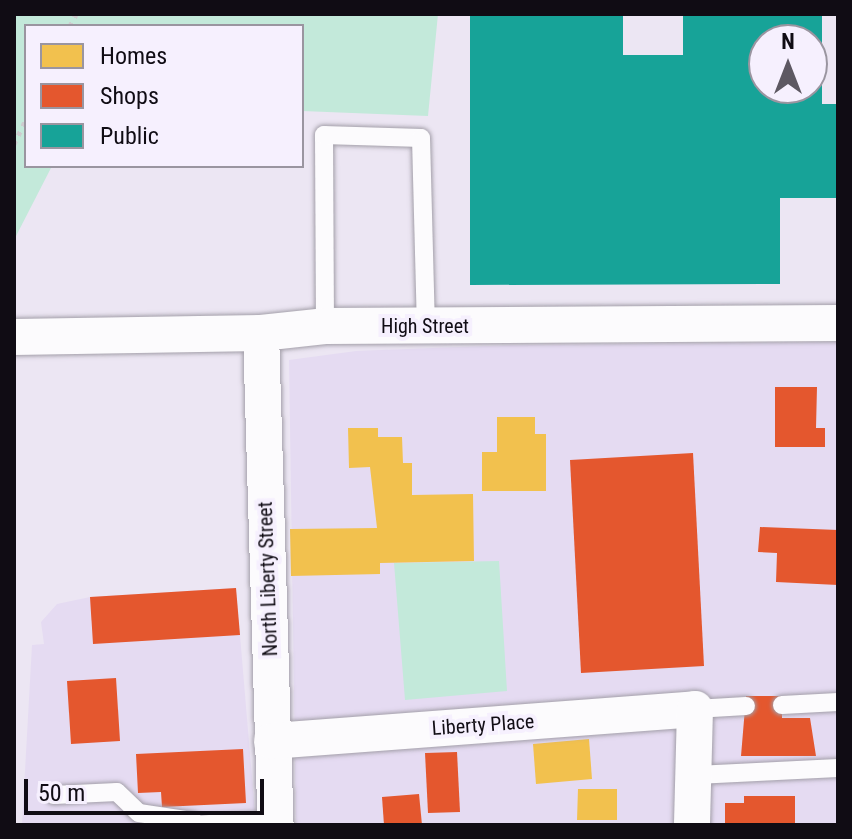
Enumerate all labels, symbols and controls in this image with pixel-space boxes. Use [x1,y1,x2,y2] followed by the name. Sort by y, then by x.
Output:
[24,24,304,168] legend
[748,24,828,104] north arrow
[781,29,795,54] text: N
[100,42,167,70] text: Homes
[100,82,159,110] text: Shops
[100,122,159,150] text: Public
[381,314,469,338] street label: High Street
[253,501,283,657] street label: North Liberty Street
[431,709,535,741] street label: Liberty Place
[28,763,268,813] scale bar
[38,779,85,807] text: 50 m

